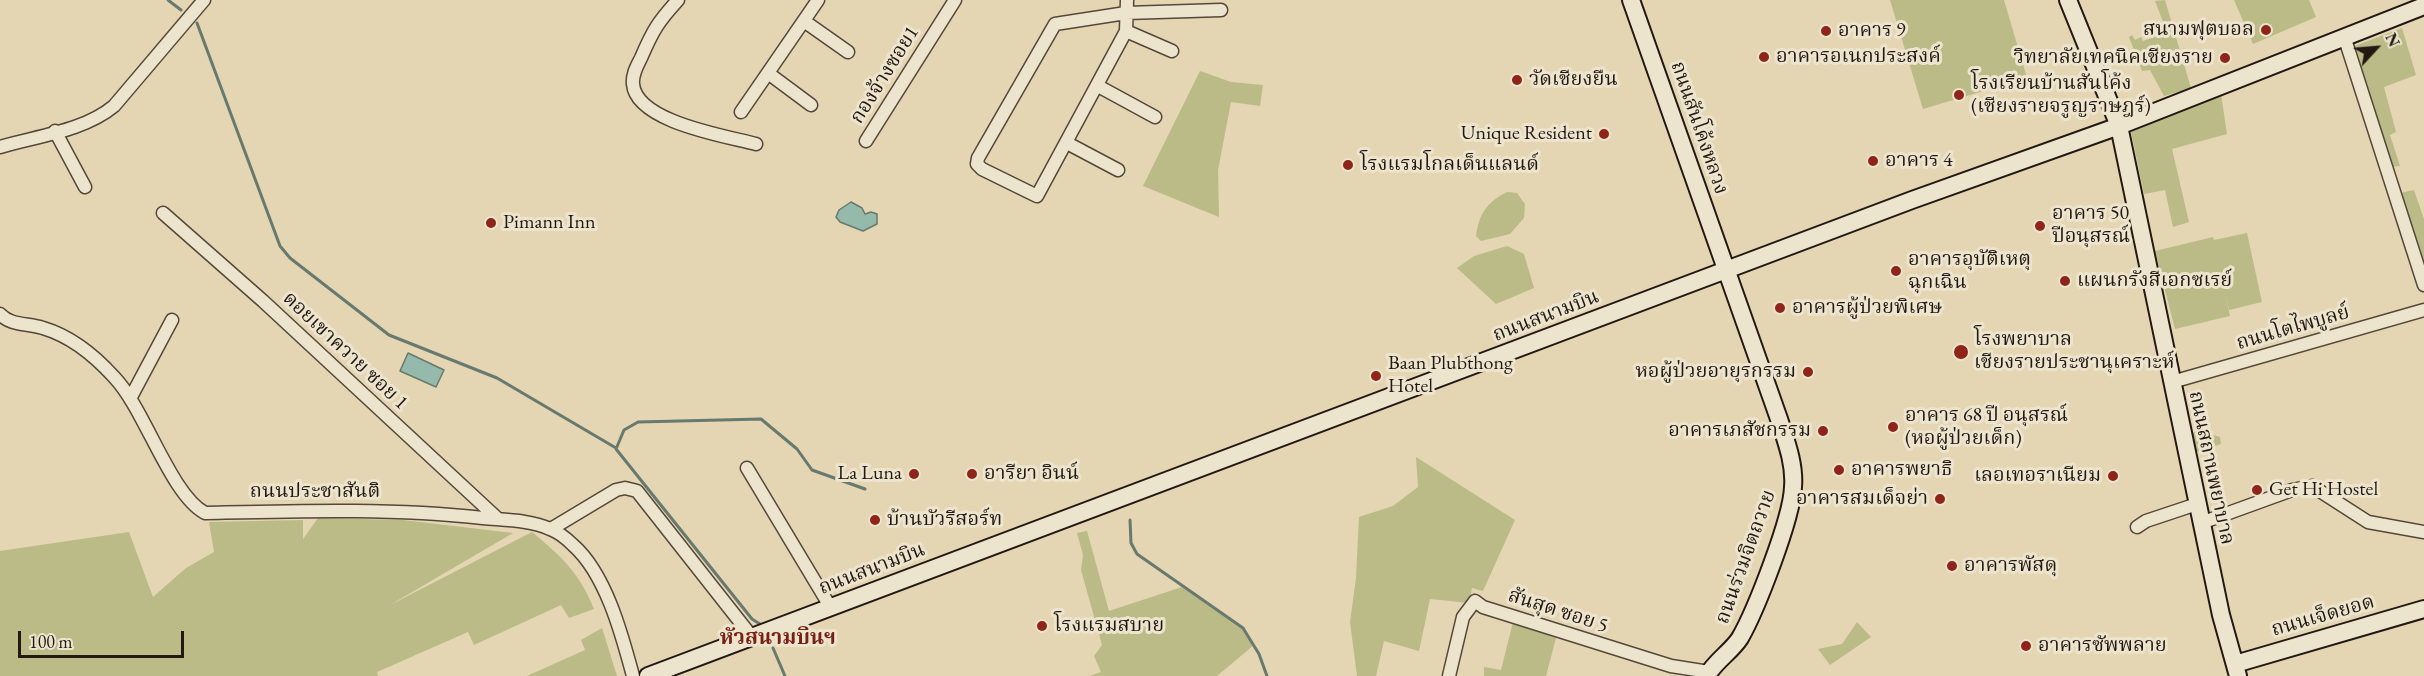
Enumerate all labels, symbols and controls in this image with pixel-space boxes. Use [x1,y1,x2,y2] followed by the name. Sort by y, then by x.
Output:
[2143,18,2254,42] place label: สนามฟุตบอล
[2346,18,2406,78] north arrow
[1838,19,1906,43] place label: อาคาร 9
[846,22,924,128] street label: กองจ้างซอย1
[2259,23,2273,37] marker: สนามฟุตบอล
[1819,24,1833,38] marker: อาคาร 9
[2380,29,2405,50] text: N
[1776,45,1941,69] place label: อาคารอเนกประสงค์
[2014,46,2213,70] place label: วิทยาลัยเทคนิคเชียงราย
[1757,50,1771,64] marker: อาคารอเนกประสงค์
[2218,51,2232,65] marker: วิทยาลัยเทคนิคเชียงราย
[1665,58,1733,198] street label: ถนนสันโค้งหลวง
[1529,68,1618,92] place label: วัดเชียงยืน
[1971,72,2151,119] place label: โรงเรียนบ้านสันโค้ง (เชียงรายจรูญราษฎร์)
[1510,73,1524,87] marker: วัดเชียงยืน
[1952,88,1966,102] marker: โรงเรียนบ้านสันโค้ง (เชียงรายจรูญราษฎร์)
[1461,122,1592,146] place label: Unique Resident
[1597,127,1611,141] marker: Unique Resident
[1885,149,1953,173] place label: อาคาร 4
[1360,153,1539,177] place label: โรงแรมโกลเด็นแลนด์
[1866,154,1880,168] marker: อาคาร 4
[1341,158,1355,172] marker: โรงแรมโกลเด็นแลนด์
[2052,202,2130,249] place label: อาคาร 50 ปีอนุสรณ์
[503,211,596,235] place label: Pimann Inn
[484,216,498,230] marker: Pimann Inn
[2033,219,2047,233] marker: อาคาร 50 ปีอนุสรณ์
[1908,248,2031,295] place label: อาคารอุบัติเหตุ ฉุกเฉิน
[1889,264,1903,278] marker: อาคารอุบัติเหตุ ฉุกเฉิน
[2077,269,2232,293] place label: แผนกรังสีเอกซเรย์
[2058,274,2072,288] marker: แผนกรังสีเอกซเรย์
[1489,285,1603,347] street label: ถนนสนามบิน
[277,287,413,415] street label: ดอยเขาควาย ซอย 1
[1792,296,1942,320] place label: อาคารผู้ป่วยพิเศษ
[2234,300,2352,356] street label: ถนนโตไพบูลย์
[1773,301,1787,315] marker: อาคารผู้ป่วยพิเศษ
[1974,328,2174,375] place label: โรงพยาบาล เชียงรายประชานุเคราะห์
[1952,343,1970,361] marker: โรงพยาบาล เชียงรายประชานุเคราะห์
[1388,352,1513,399] place label: Baan Plubthong Hotel
[1635,360,1796,384] place label: หอผู้ป่วยอายุรกรรม
[1801,365,1815,379] marker: หอผู้ป่วยอายุรกรรม
[1369,369,1383,383] marker: Baan Plubthong Hotel
[2183,389,2239,547] street label: ถนนสถานพยาบาล
[1905,404,2068,451] place label: อาคาร 68 ปี อนุสรณ์ (หอผู้ป่วยเด็ก)
[1668,419,1811,443] place label: อาคารเภสัชกรรม
[1886,420,1900,434] marker: อาคาร 68 ปี อนุสรณ์ (หอผู้ป่วยเด็ก)
[1816,424,1830,438] marker: อาคารเภสัชกรรม
[1851,458,1953,482] place label: อาคารพยาธิ
[838,462,902,486] place label: La Luna
[984,462,1079,486] place label: อารียา อินน์
[1832,463,1846,477] marker: อาคารพยาธิ
[1974,464,2101,488] place label: เลอเทอราเนียม
[907,467,921,481] marker: La Luna
[965,467,979,481] marker: อารียา อินน์
[2106,469,2120,483] marker: เลอเทอราเนียม
[2269,478,2378,502] place label: Get Hi Hostel
[250,480,380,504] street label: ถนนประชาสันติ
[2250,483,2264,497] marker: Get Hi Hostel
[1711,487,1781,627] street label: ถนนร่วมจิตถวาย
[1796,487,1928,511] place label: อาคารสมเด็จย่า
[1933,492,1947,506] marker: อาคารสมเด็จย่า
[887,508,1002,532] place label: บ้านบัวรีสอร์ท
[868,513,882,527] marker: บ้านบัวรีสอร์ท
[815,538,929,600] street label: ถนนสนามบิน
[1964,554,2057,578] place label: อาคารพัสดุ
[1945,559,1959,573] marker: อาคารพัสดุ
[1505,584,1611,638] street label: สันสุด ซอย 5
[2269,590,2377,642] street label: ถนนเจ็ดยอด
[1054,614,1164,638] place label: โรงแรมสบาย
[21,619,188,657] scale bar
[1035,619,1049,633] marker: โรงแรมสบาย
[720,625,836,651] district label: หัวสนามบินฯ
[29,630,73,653] text: 100 m
[2038,634,2167,658] place label: อาคารซัพพลาย
[2019,639,2033,653] marker: อาคารซัพพลาย

